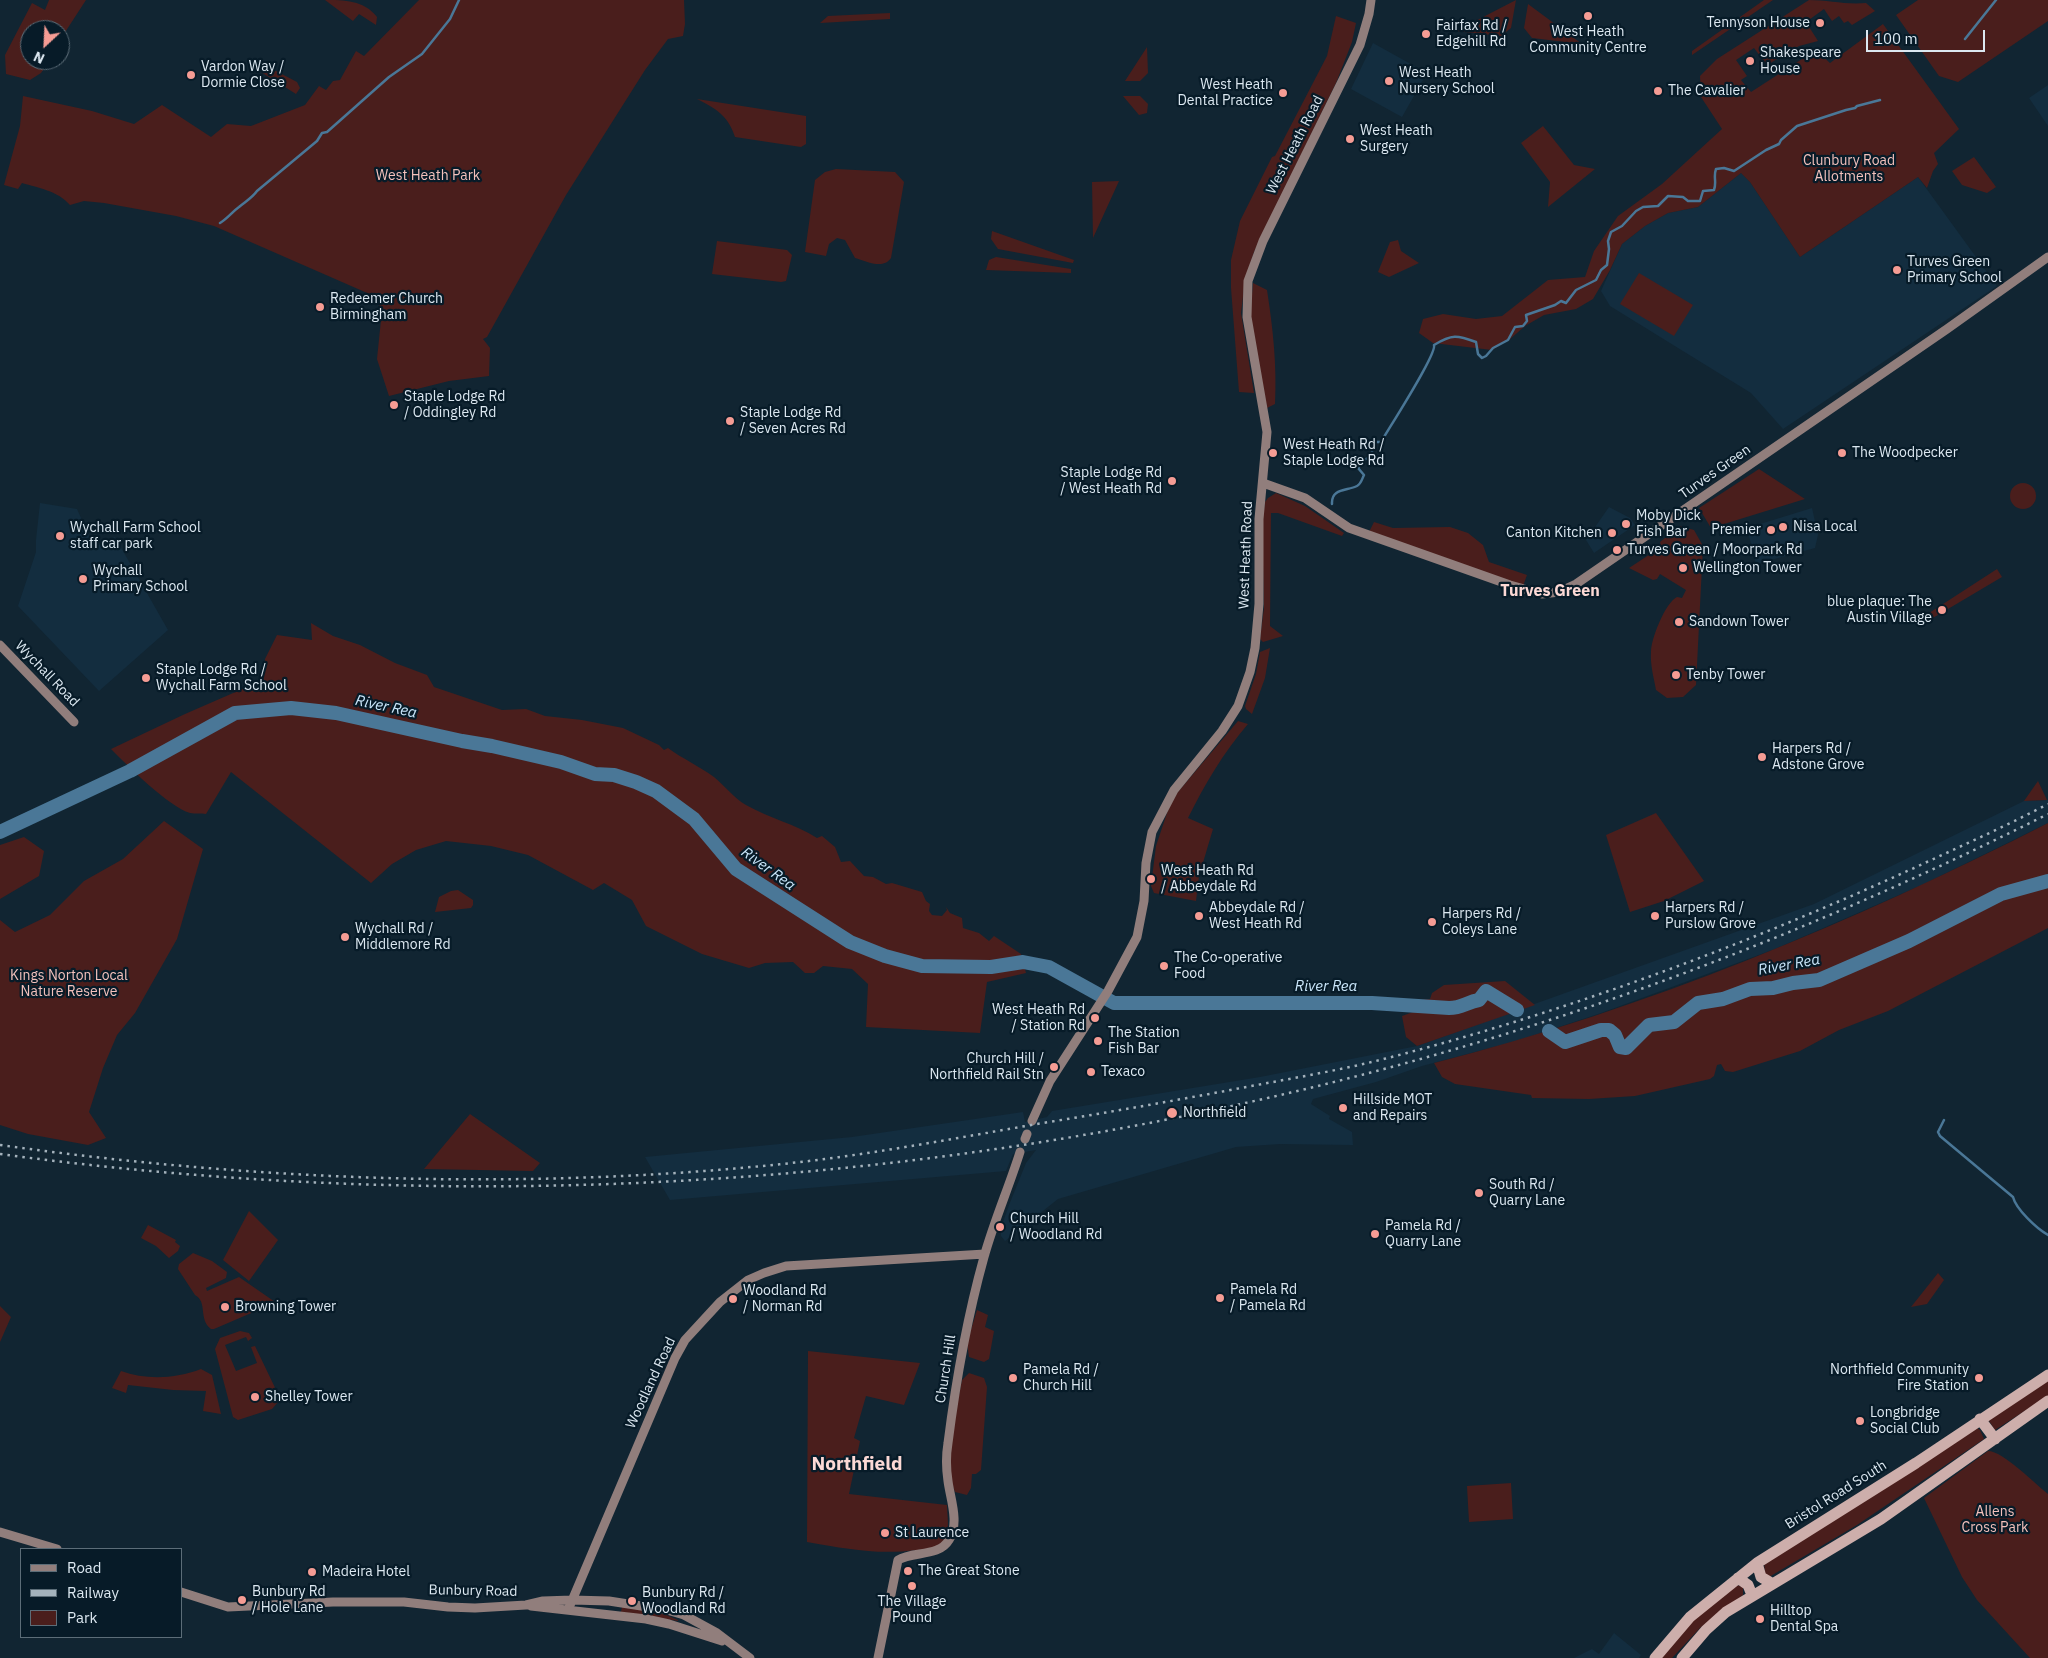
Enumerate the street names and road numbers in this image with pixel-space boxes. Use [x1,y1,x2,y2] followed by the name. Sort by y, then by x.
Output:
[1263,93,1327,197] street label: West Heath Road
[1676,441,1754,503] street label: Turves Green
[1236,501,1256,609] street label: West Heath Road
[11,638,83,710] street label: Wychall Road
[932,1334,960,1404] street label: Church Hill
[622,1335,680,1431] street label: Woodland Road
[1782,1457,1890,1533] street label: Bristol Road South
[428,1582,518,1600] street label: Bunbury Road

